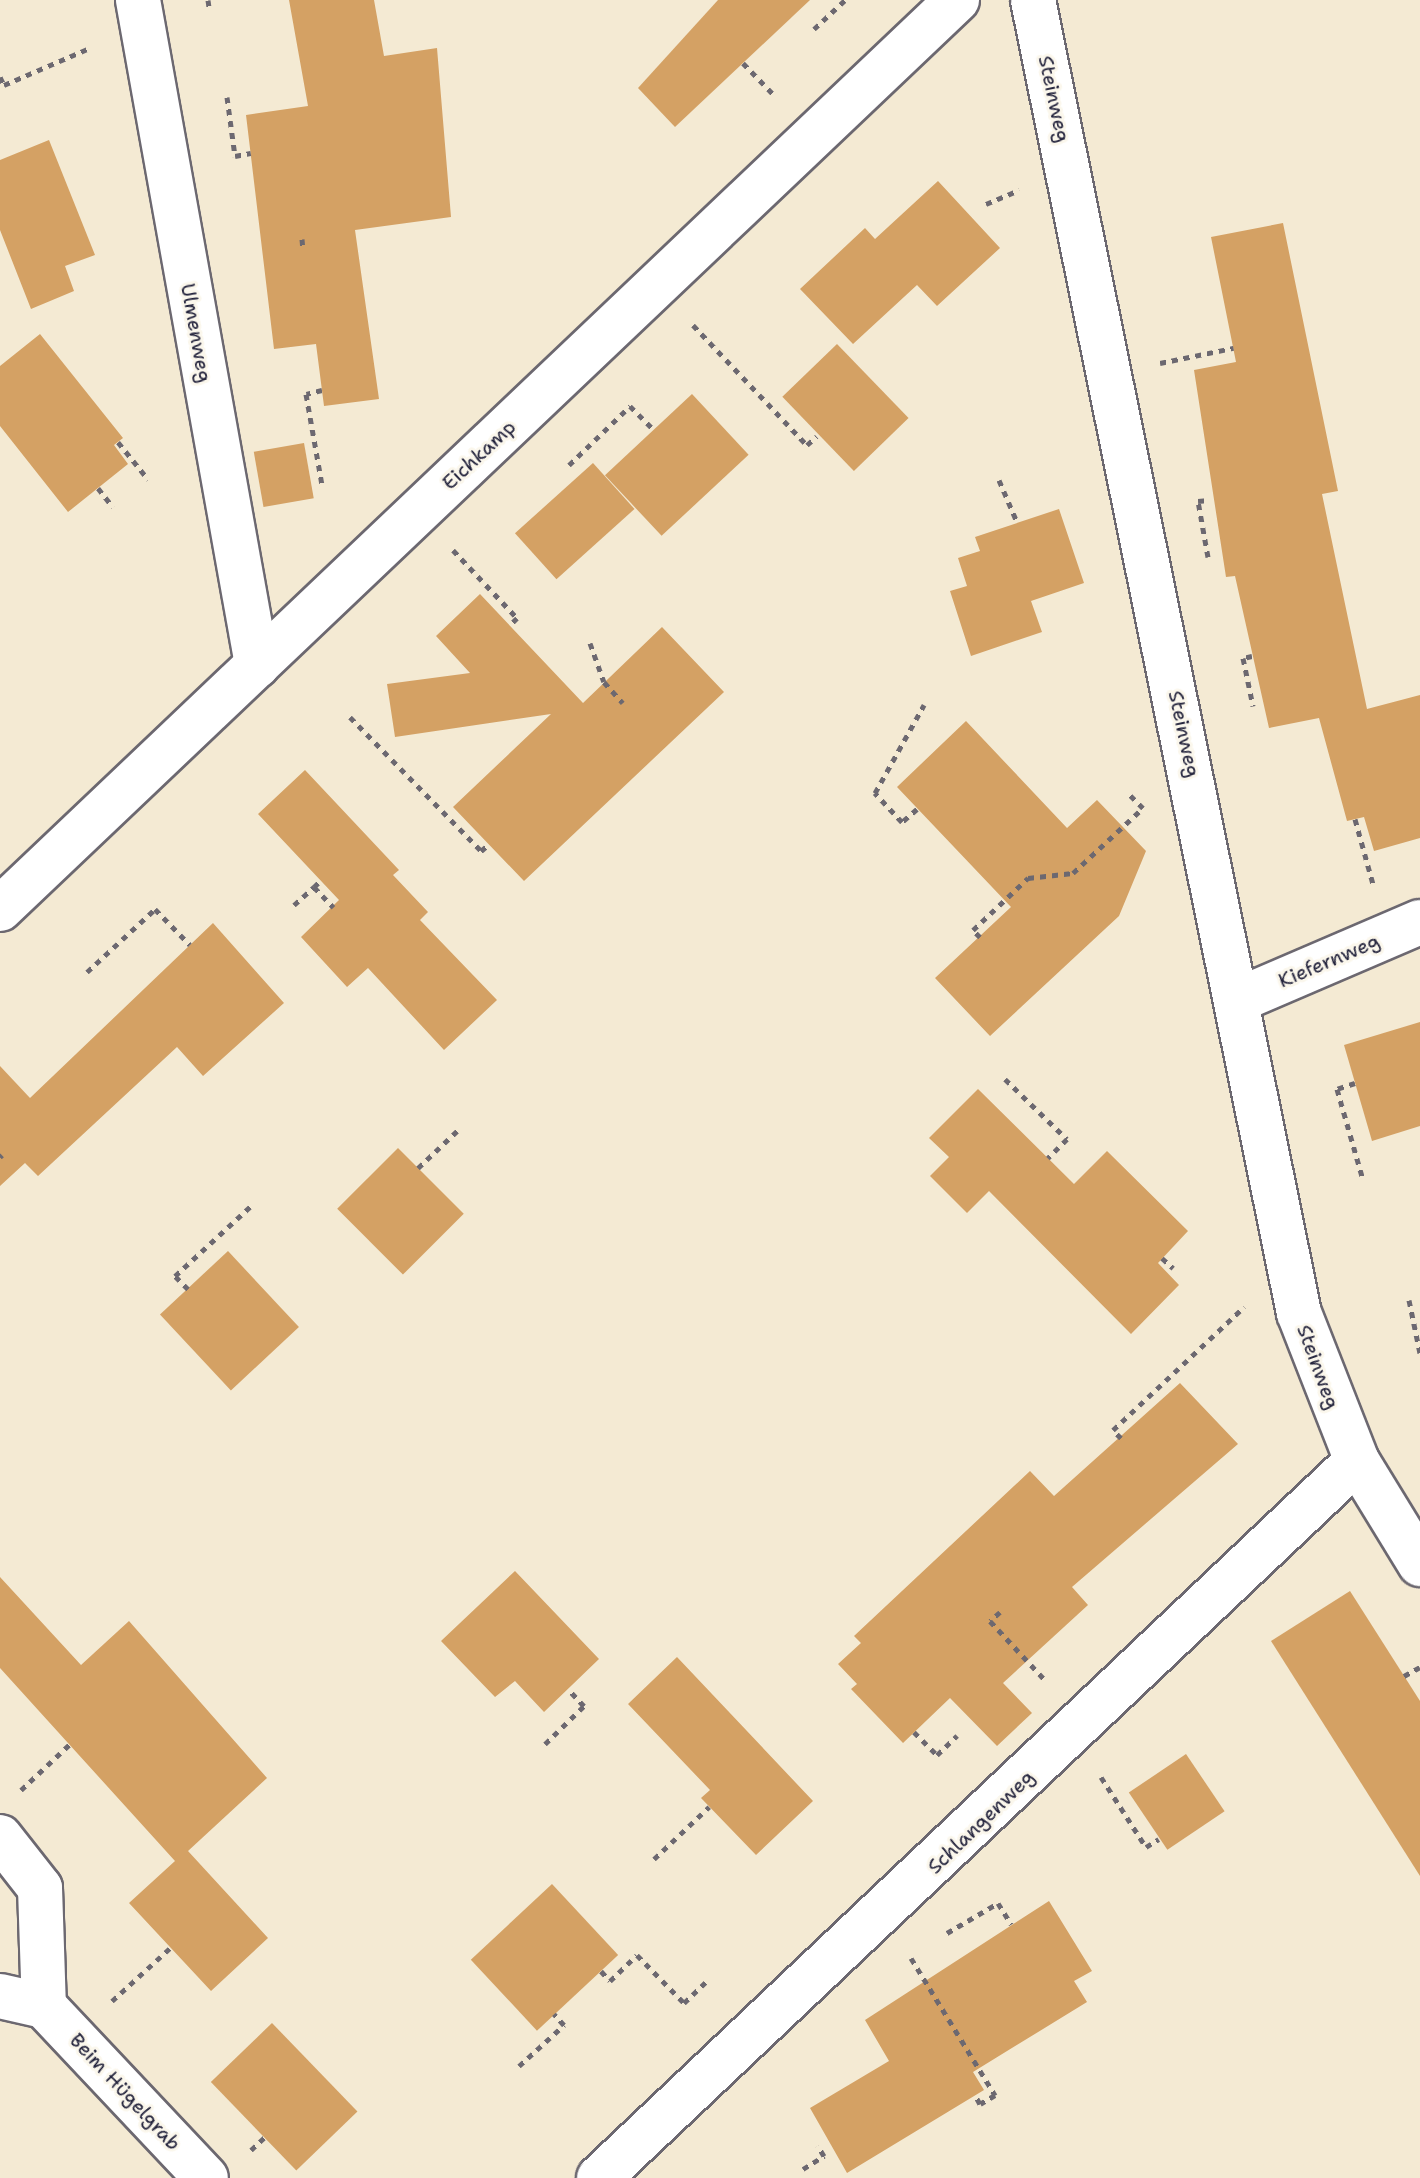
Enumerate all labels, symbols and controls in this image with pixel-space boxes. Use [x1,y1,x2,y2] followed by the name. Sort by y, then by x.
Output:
[1033,53,1075,145] street label: Steinweg
[175,282,217,384] street label: Ulmenweg
[437,415,521,495] street label: Eichkamp
[1163,688,1205,780] street label: Steinweg
[1275,929,1383,993] street label: Kiefernweg
[1292,1322,1344,1412] street label: Steinweg
[923,1765,1039,1879] street label: Schlangenweg
[65,2028,185,2156] street label: Beim Hügelgrab

